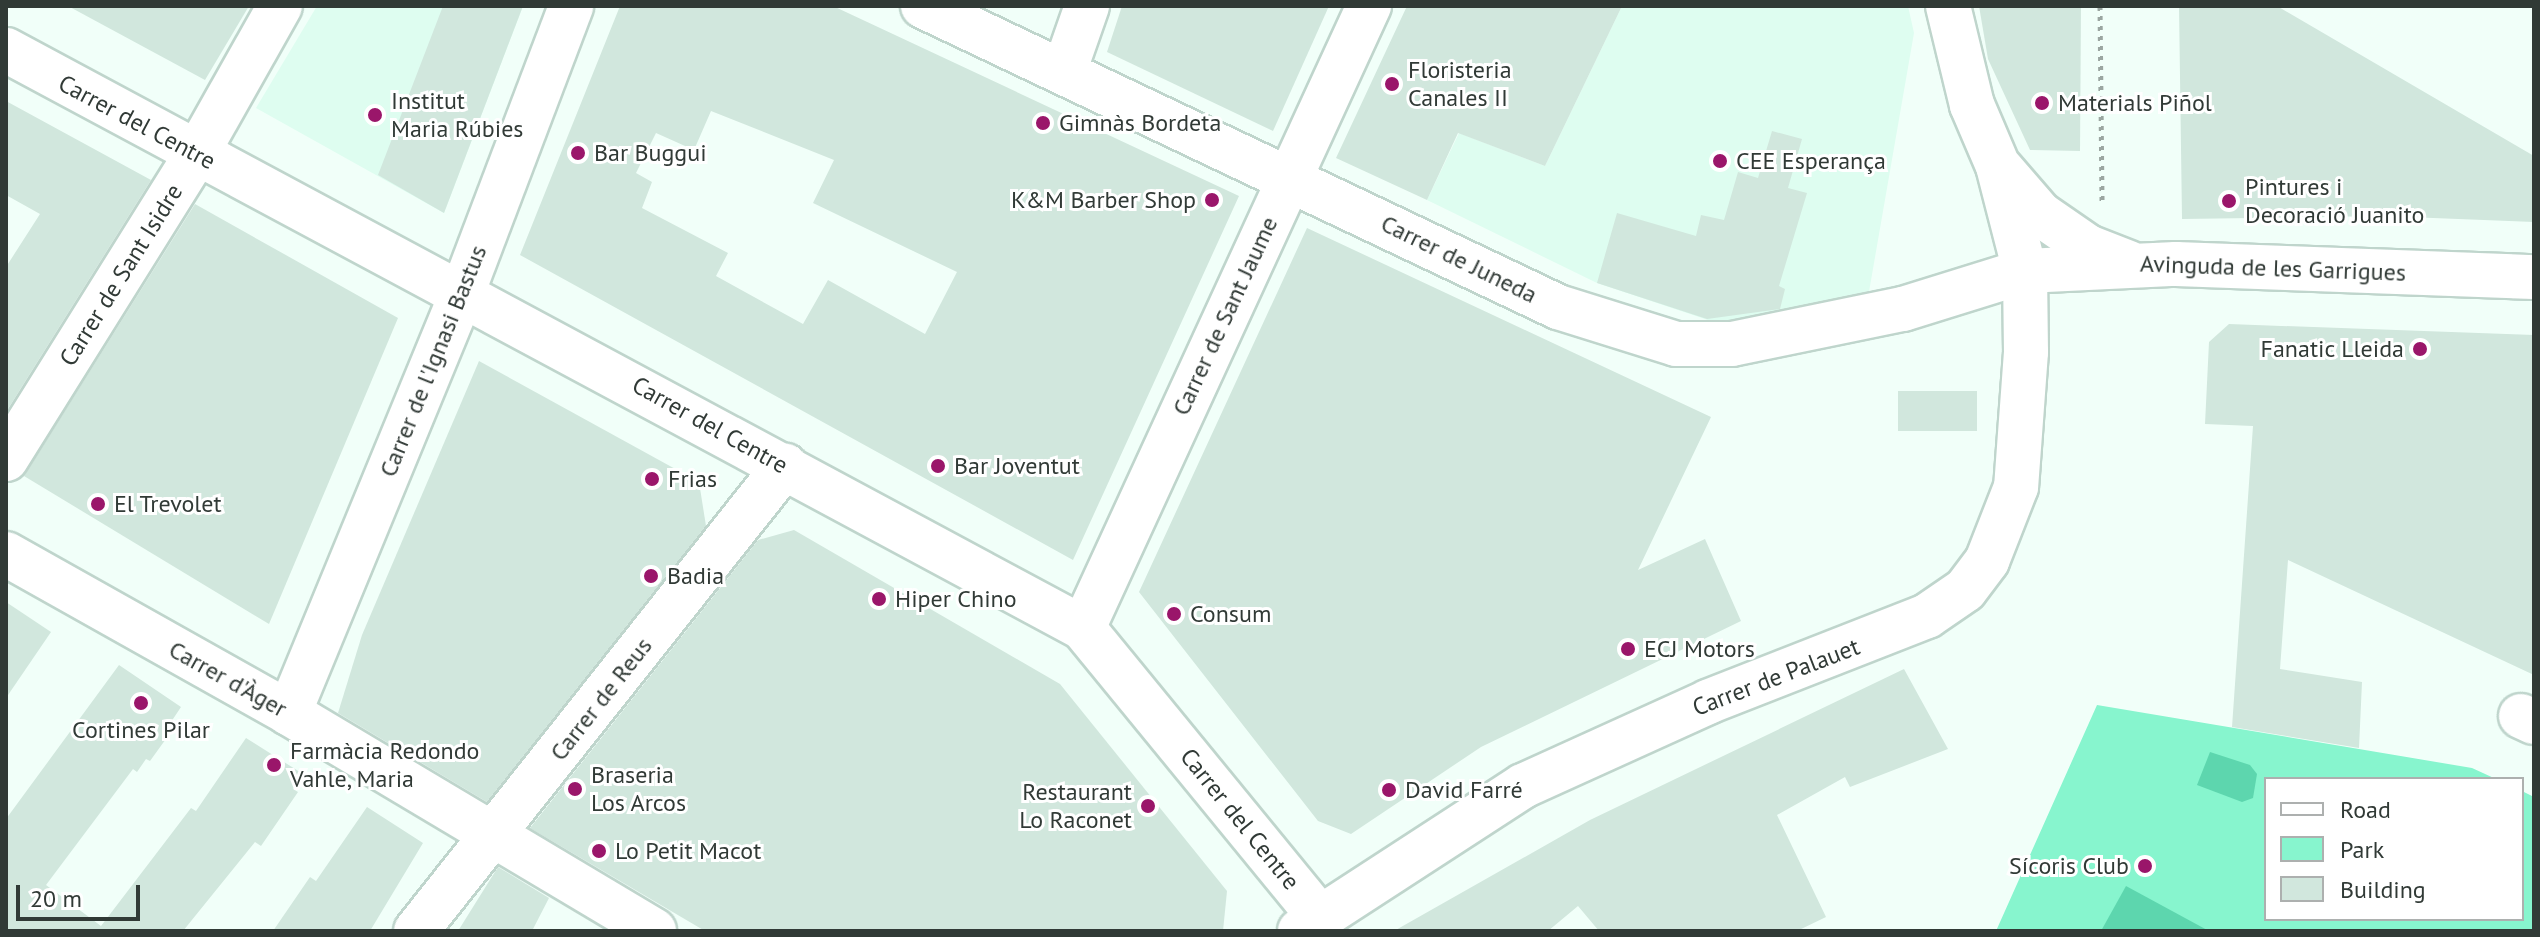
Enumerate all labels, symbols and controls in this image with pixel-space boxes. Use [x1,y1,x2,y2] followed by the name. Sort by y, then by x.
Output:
[1408,56,1512,112] place label: Floristeria Canales II
[54,69,220,175] street label: Carrer del Centre
[1383,75,1401,93] marker: Floristeria Canales II
[391,87,523,143] place label: Institut Maria Rúbies
[2058,89,2212,117] place label: Materials Piñol
[2033,94,2051,112] marker: Materials Piñol
[366,106,384,124] marker: Institut Maria Rúbies
[1059,109,1221,137] place label: Gimnàs Bordeta
[1034,114,1052,132] marker: Gimnàs Bordeta
[594,139,707,167] place label: Bar Buggui
[569,144,587,162] marker: Bar Buggui
[1736,147,1886,175] place label: CEE Esperança
[1711,152,1729,170] marker: CEE Esperança
[2245,173,2424,229] place label: Pintures i Decoració Juanito
[53,179,189,371] street label: Carrer de Sant Isidre
[1011,186,1196,214] place label: K&M Barber Shop
[1203,191,1221,209] marker: K&M Barber Shop
[2220,192,2238,210] marker: Pintures i Decoració Juanito
[1376,209,1542,309] street label: Carrer de Juneda
[1166,212,1284,420] street label: Carrer de Sant Jaume
[373,241,493,481] street label: Carrer de l'Ignasi Bastus
[2140,249,2406,287] street label: Avinguda de les Garrigues
[2260,335,2404,363] place label: Fanatic Lleida
[2411,340,2429,358] marker: Fanatic Lleida
[627,370,793,480] street label: Carrer del Centre
[954,452,1080,480] place label: Bar Joventut
[929,457,947,475] marker: Bar Joventut
[668,465,717,493] place label: Frias
[643,470,661,488] marker: Frias
[114,490,222,518] place label: El Trevolet
[89,495,107,513] marker: El Trevolet
[667,562,724,590] place label: Badia
[642,567,660,585] marker: Badia
[895,585,1017,613] place label: Hiper Chino
[870,590,888,608] marker: Hiper Chino
[1190,600,1271,628] place label: Consum
[1165,605,1183,623] marker: Consum
[544,632,658,766] street label: Carrer de Reus
[1688,632,1864,722] street label: Carrer de Palauet
[164,635,292,723] street label: Carrer d'Àger
[1644,635,1755,663] place label: ECJ Motors
[1619,640,1637,658] marker: ECJ Motors
[132,694,150,712] marker: Cortines Pilar
[72,716,210,744] place label: Cortines Pilar
[290,737,479,793] place label: Farmàcia Redondo Vahle, Maria
[1174,743,1306,895] street label: Carrer del Centre
[265,756,283,774] marker: Farmàcia Redondo Vahle, Maria
[591,761,687,817] place label: Braseria Los Arcos
[1405,776,1523,804] place label: David Farré
[2264,777,2524,921] legend
[1019,778,1132,834] place label: Restaurant Lo Raconet
[566,780,584,798] marker: Braseria Los Arcos
[1380,781,1398,799] marker: David Farré
[2340,794,2391,825] text: Road
[1139,797,1157,815] marker: Restaurant Lo Raconet
[2340,834,2384,865] text: Park
[615,837,761,865] place label: Lo Petit Macot
[590,842,608,860] marker: Lo Petit Macot
[2009,852,2129,880] place label: Sícoris Club
[2136,857,2154,875] marker: Sícoris Club
[20,869,144,919] scale bar
[2340,874,2426,905] text: Building
[30,883,82,914] text: 20 m

